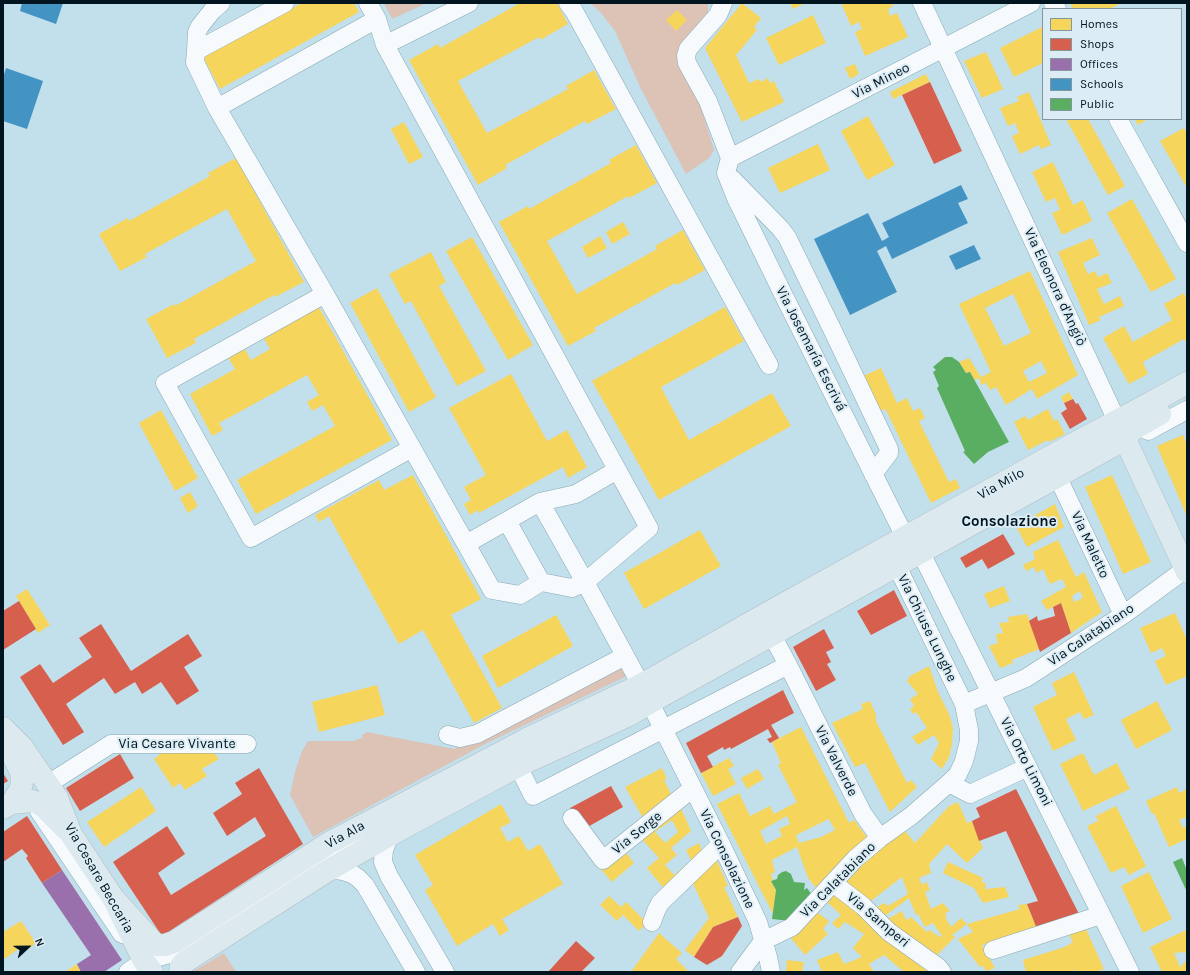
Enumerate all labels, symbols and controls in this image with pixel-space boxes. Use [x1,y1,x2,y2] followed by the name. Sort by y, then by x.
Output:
[1042,8,1182,120] legend
[1080,17,1118,31] text: Homes
[1080,37,1114,51] text: Shops
[1080,57,1118,71] text: Offices
[849,59,913,103] street label: Via Mineo
[1080,77,1123,91] text: Schools
[1080,97,1114,111] text: Public
[1020,225,1090,349] street label: Via Eleonora d'Angiò
[772,284,850,414] street label: Via Josemaría Escrivá
[975,464,1027,504] street label: Via Milo
[1067,509,1113,581] street label: Via Maletto
[961,513,1057,531] district label: Consolazione
[894,571,960,685] street label: Via Chiuse Lunghe
[1045,600,1137,670] street label: Via Calatabiano
[996,715,1056,809] street label: Via Orto Limoni
[811,723,861,799] street label: Via Valverde
[118,736,236,752] street label: Via Cesare Vivante
[696,807,758,911] street label: Via Consolazione
[609,808,665,858] street label: Via Sorge
[322,817,368,853] street label: Via Ala
[61,820,137,936] street label: Via Cesare Beccaria
[797,839,879,921] street label: Via Calatabiano
[843,889,913,951] street label: Via Samperi
[8,927,48,967] north arrow
[32,936,47,948] text: N

